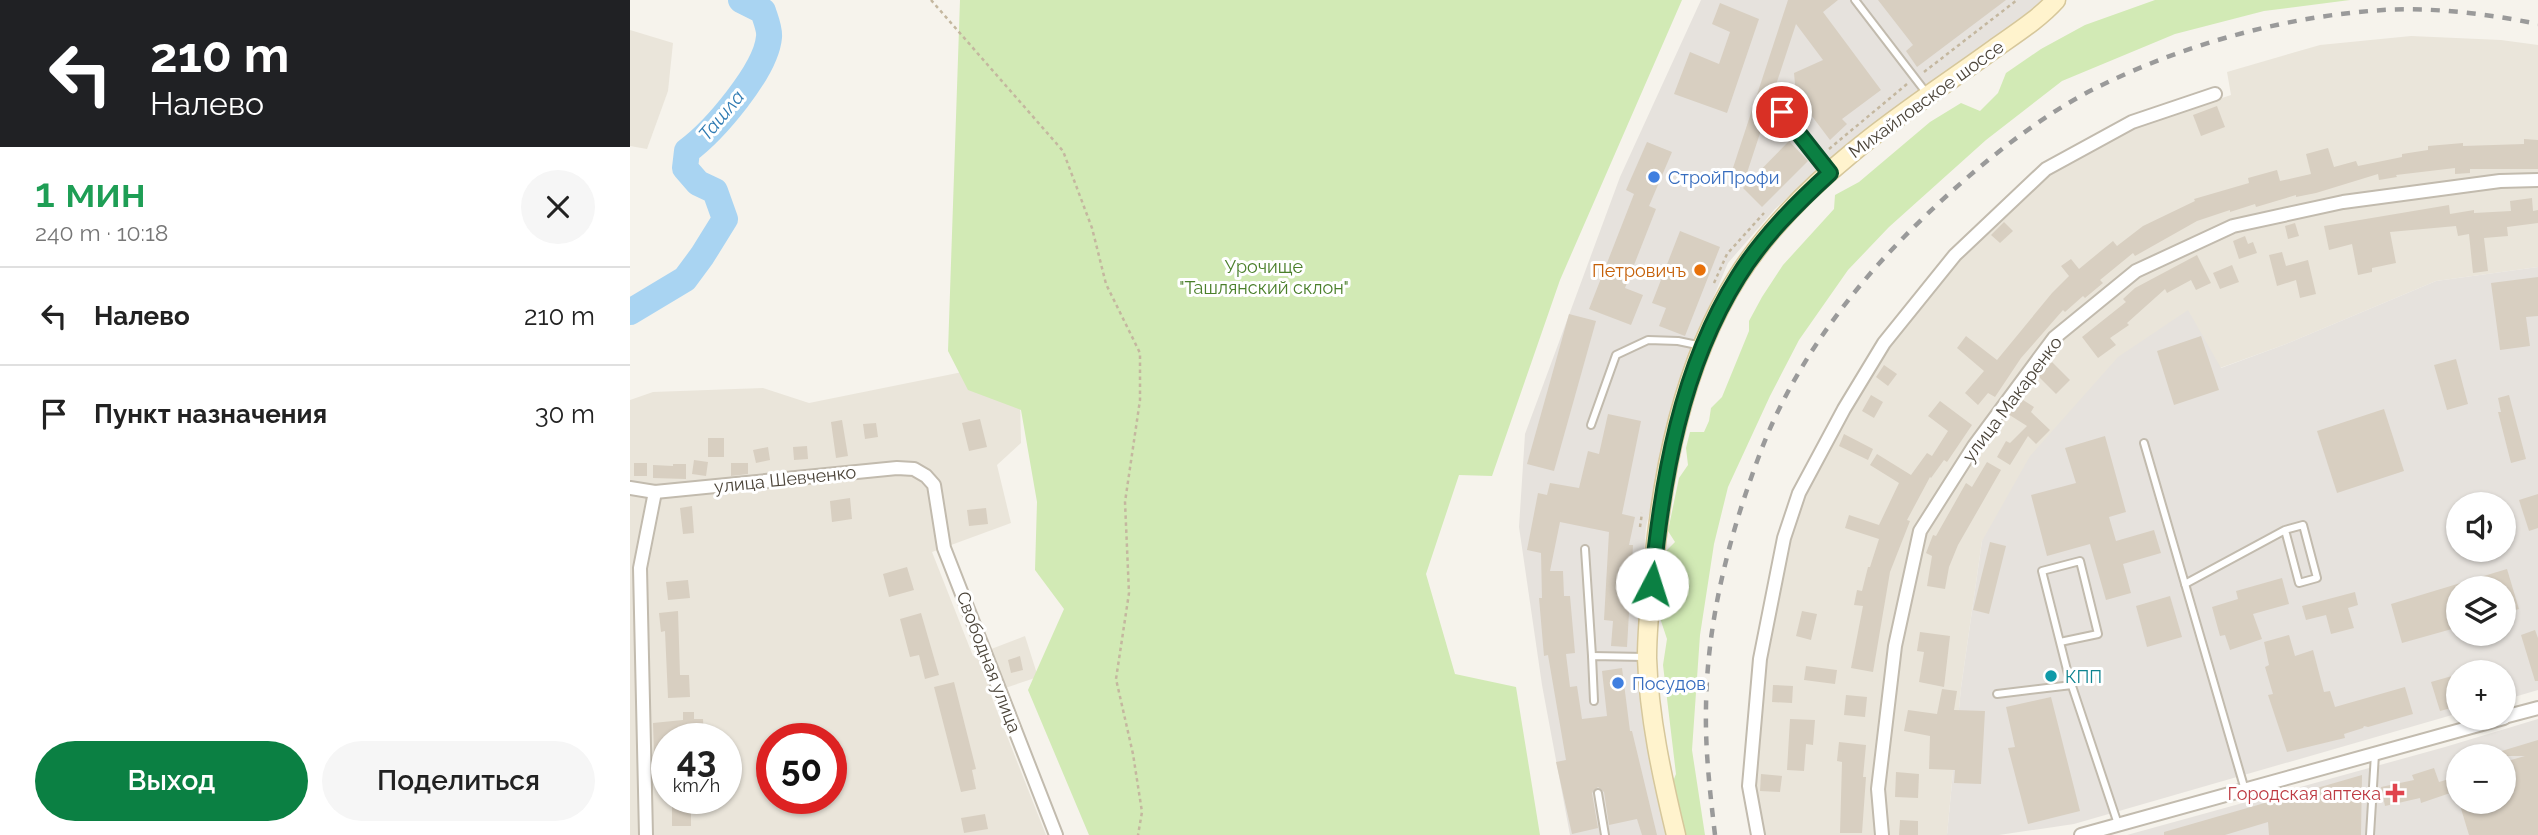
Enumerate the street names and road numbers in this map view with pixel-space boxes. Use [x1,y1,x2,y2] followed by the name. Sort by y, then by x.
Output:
[1844,35,2008,162] street label: Михайловское шоссе
[1958,332,2066,466] street label: улица Макаренко
[713,461,857,497] street label: улица Шевченко
[952,588,1026,736] street label: Свободная улица

